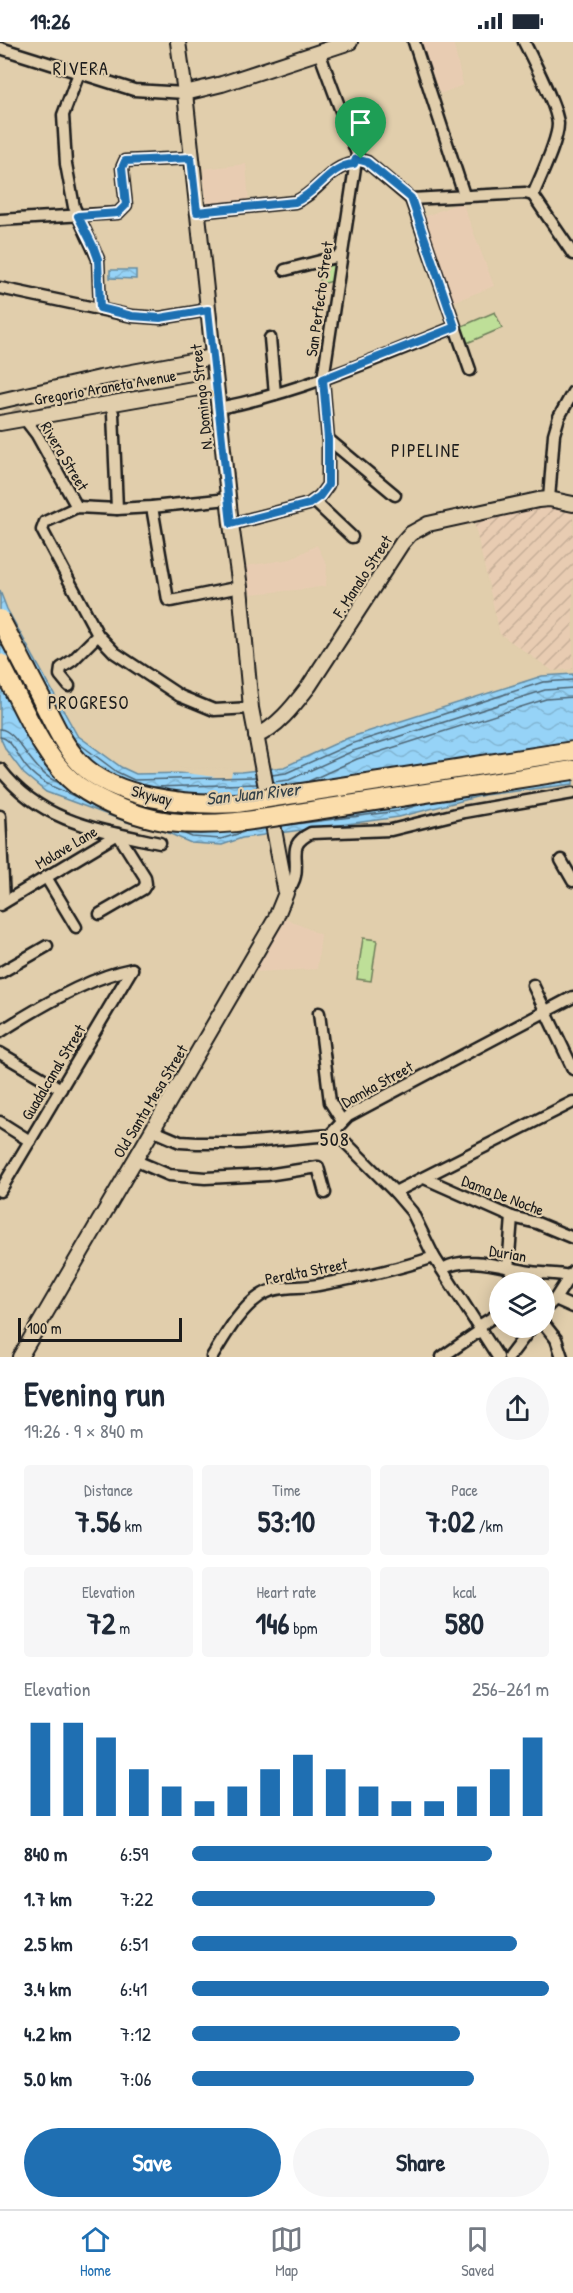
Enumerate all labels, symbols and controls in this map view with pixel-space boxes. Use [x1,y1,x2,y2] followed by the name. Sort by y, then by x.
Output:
[30,6,70,36] text: 19:26
[53,56,109,81] district label: RIVERA
[335,97,386,159] pin
[344,106,377,139] icon: arrive
[300,240,338,358] street label: San Perfecto Street
[184,343,217,451] street label: N. Domingo Street
[32,364,178,410] street label: Gregorio Araneta Avenue
[36,417,95,495] street label: Rivera Street
[391,438,461,463] district label: PIPELINE
[327,530,397,622] street label: F. Manalo Street
[48,690,130,715] district label: PROGRESO
[205,776,303,811] water label: San Juan River
[129,779,175,811] street label: Skyway
[31,820,102,874] street label: Molave Lane
[16,1020,91,1124] street label: Guadalcanal Street
[107,1040,193,1162] street label: Old Santa Mesa Street
[337,1055,417,1113] street label: Damka Street
[320,1125,350,1152] district label: 508
[459,1169,548,1221] street label: Dama De Noche
[488,1239,528,1267] street label: Durian
[263,1252,350,1290] street label: Peralta Street
[489,1272,555,1338] map controls
[489,1272,555,1338] button: layers
[18,1315,182,1342] scale bar
[27,1317,62,1339] text: 100 m
[24,1372,165,1416] text: Evening run
[486,1377,549,1440] button: share
[24,1417,143,1444] text: 19:26 · 9 × 840 m
[84,1479,133,1501] text: Distance
[272,1479,301,1501] text: Time
[451,1479,478,1501] text: Pace
[75,1501,121,1541] text: 7.56
[258,1501,315,1541] text: 53:10
[426,1501,475,1541] text: 7:02
[121,1515,142,1537] text: km
[475,1515,503,1537] text: /km
[82,1581,135,1603] text: Elevation
[257,1581,316,1603] text: Heart rate
[453,1581,476,1603] text: kcal
[87,1603,116,1643] text: 72
[255,1603,290,1643] text: 146
[445,1603,484,1643] text: 580
[116,1617,130,1639] text: m
[290,1617,318,1639] text: bpm
[24,1675,90,1702] text: Elevation
[472,1675,549,1702] text: 256–261 m
[24,1840,67,1867] text: 840 m
[120,1840,148,1867] text: 6:59
[24,1885,72,1912] text: 1.7 km
[120,1885,153,1912] text: 7:22
[24,1930,73,1957] text: 2.5 km
[120,1930,148,1957] text: 6:51
[24,1975,71,2002] text: 3.4 km
[120,1975,147,2002] text: 6:41
[24,2020,72,2047] text: 4.2 km
[120,2020,151,2047] text: 7:12
[24,2065,72,2092] text: 5.0 km
[120,2065,151,2092] text: 7:06
[24,2128,281,2197] button: Save
[293,2128,549,2197] button: Share
[79,2223,112,2281] tab: Home
[270,2223,303,2281] tab: Map
[461,2223,494,2281] tab: Saved

